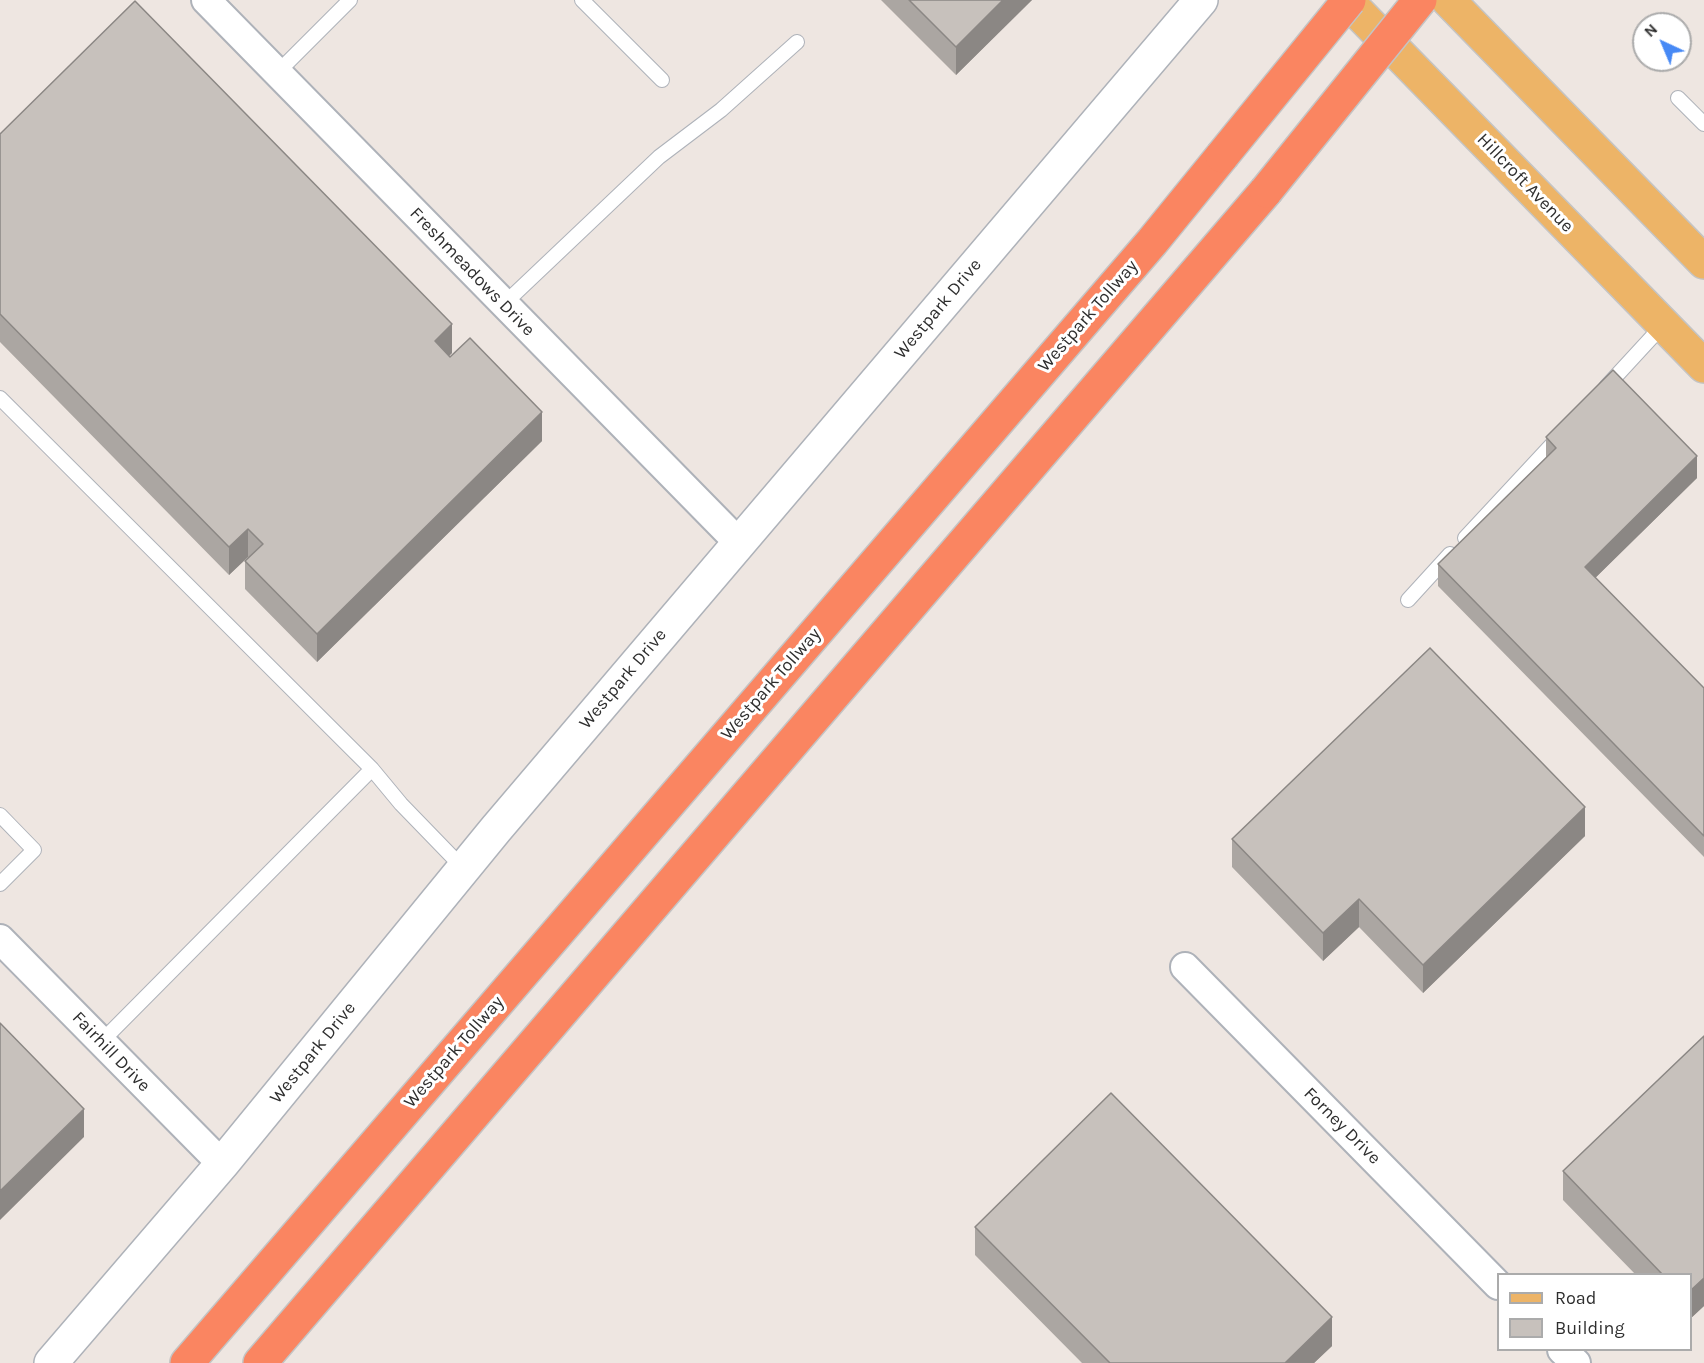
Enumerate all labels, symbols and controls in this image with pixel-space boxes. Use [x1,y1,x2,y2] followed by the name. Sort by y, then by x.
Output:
[1632,12,1692,72] north arrow
[1640,19,1661,41] text: N
[1472,129,1578,237] street label: Hillcroft Avenue
[405,203,539,341] street label: Freshmeadows Drive
[890,254,986,364] street label: Westpark Drive
[1034,256,1142,376] street label: Westpark Tollway
[575,624,671,734] street label: Westpark Drive
[717,624,825,744] street label: Westpark Tollway
[400,992,508,1112] street label: Westpark Tollway
[265,998,361,1108] street label: Westpark Drive
[67,1007,155,1097] street label: Fairhill Drive
[1299,1083,1385,1169] street label: Forney Drive
[1497,1273,1692,1351] legend
[1555,1287,1596,1309] text: Road
[1555,1317,1625,1339] text: Building

